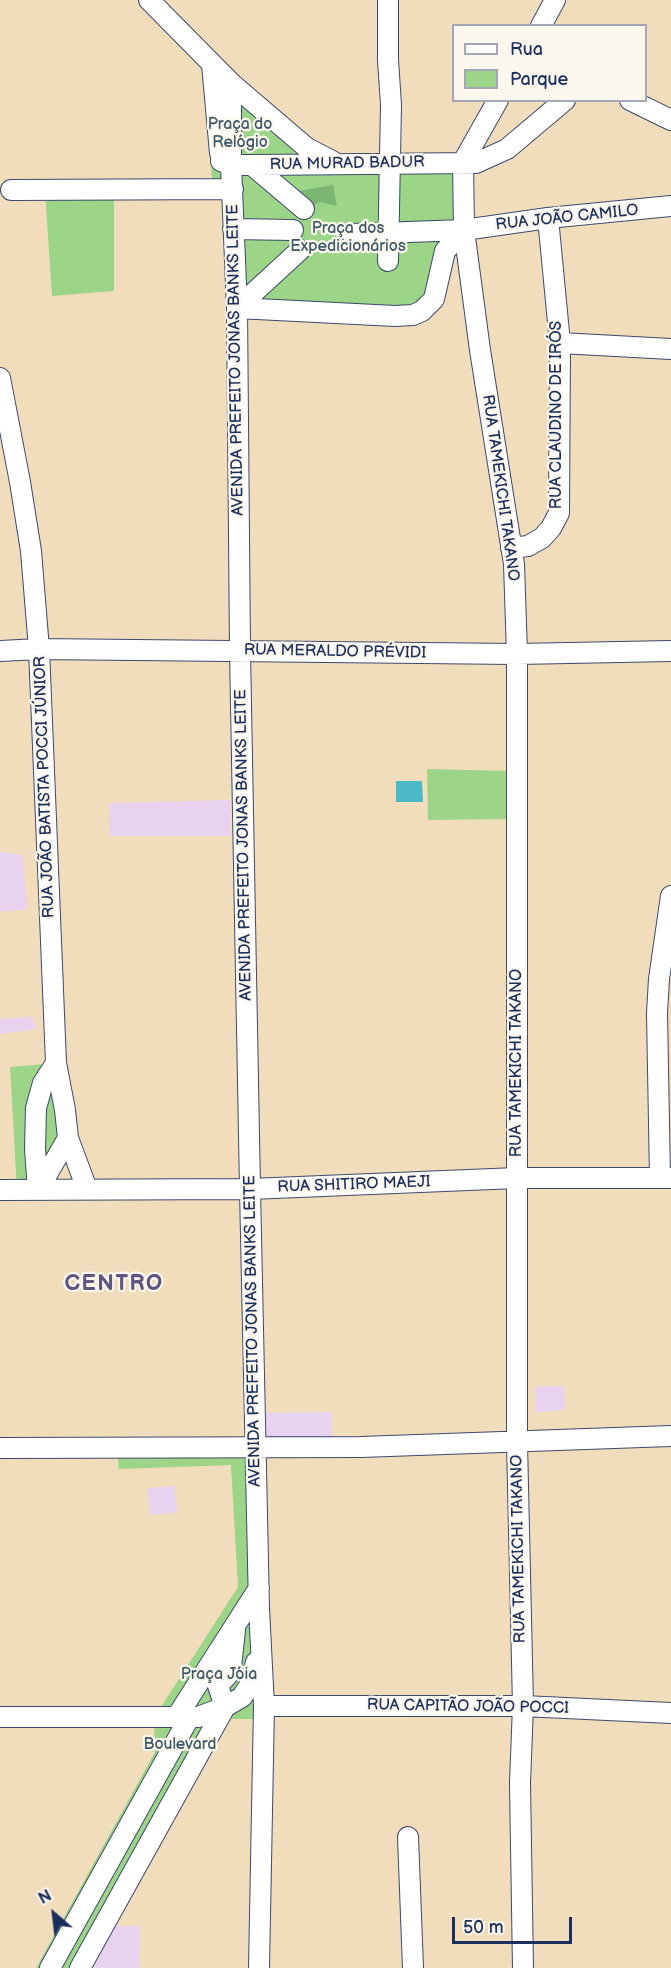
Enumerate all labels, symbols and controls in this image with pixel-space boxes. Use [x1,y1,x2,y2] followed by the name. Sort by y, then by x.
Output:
[452,24,647,102] legend
[510,39,543,60] text: Rua
[510,69,568,90] text: Parque
[208,115,272,153] park label: Praça do Relógio
[269,153,425,175] street label: RUA MURAD BADUR
[495,201,639,235] street label: RUA JOÃO CAMILO
[224,204,248,516] street label: AVENIDA PREFEITO JONAS BANKS LEITE
[290,219,406,257] park label: Praça dos Expedicionários
[547,321,567,509] street label: RUA CLAUDINO DE IRÓS
[477,393,523,583] street label: RUA TAMEKICHI TAKANO
[244,641,426,663] street label: RUA MERALDO PRÉVIDI
[31,656,59,918] street label: RUA JOÃO BATISTA POCCI JÚNIOR
[232,689,256,1001] street label: AVENIDA PREFEITO JONAS BANKS LEITE
[507,969,527,1157] street label: RUA TAMEKICHI TAKANO
[277,1173,431,1197] street label: RUA SHITIRO MAEJI
[241,1175,265,1487] street label: AVENIDA PREFEITO JONAS BANKS LEITE
[64,1271,164,1297] district label: CENTRO
[508,1455,530,1643] street label: RUA TAMEKICHI TAKANO
[181,1665,257,1685] park label: Praça Jóia
[367,1696,569,1718] street label: RUA CAPITÃO JOÃO POCCI
[144,1735,216,1755] park label: Boulevard
[24,1884,84,1944] north arrow
[36,1886,55,1909] text: N
[455,1905,575,1943] scale bar
[463,1917,504,1938] text: 50 m

